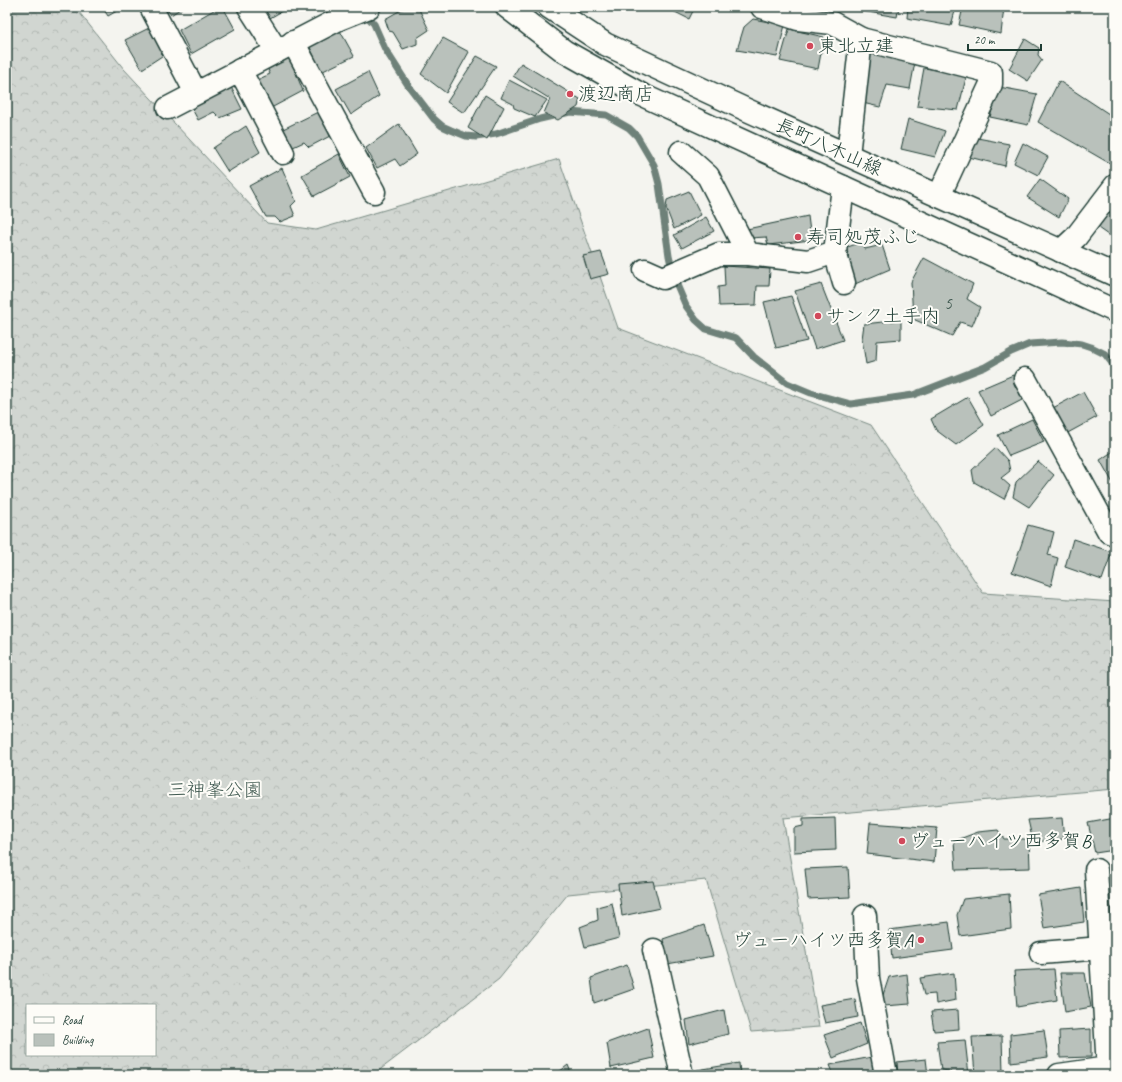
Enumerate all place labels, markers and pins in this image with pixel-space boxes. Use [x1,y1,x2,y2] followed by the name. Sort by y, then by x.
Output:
[818,34,894,58] place label: 東北立建
[805,41,815,51] marker: 東北立建
[578,82,654,106] place label: 渡辺商店
[565,89,575,99] marker: 渡辺商店
[806,225,920,249] place label: 寿司処茂ふじ
[793,232,803,242] marker: 寿司処茂ふじ
[826,304,940,328] place label: サンク土手内
[813,311,823,321] marker: サンク土手内
[910,829,1092,853] place label: ヴューハイツ西多賀B
[897,836,907,846] marker: ヴューハイツ西多賀B
[732,928,914,952] place label: ヴューハイツ西多賀A
[916,935,926,945] marker: ヴューハイツ西多賀A

